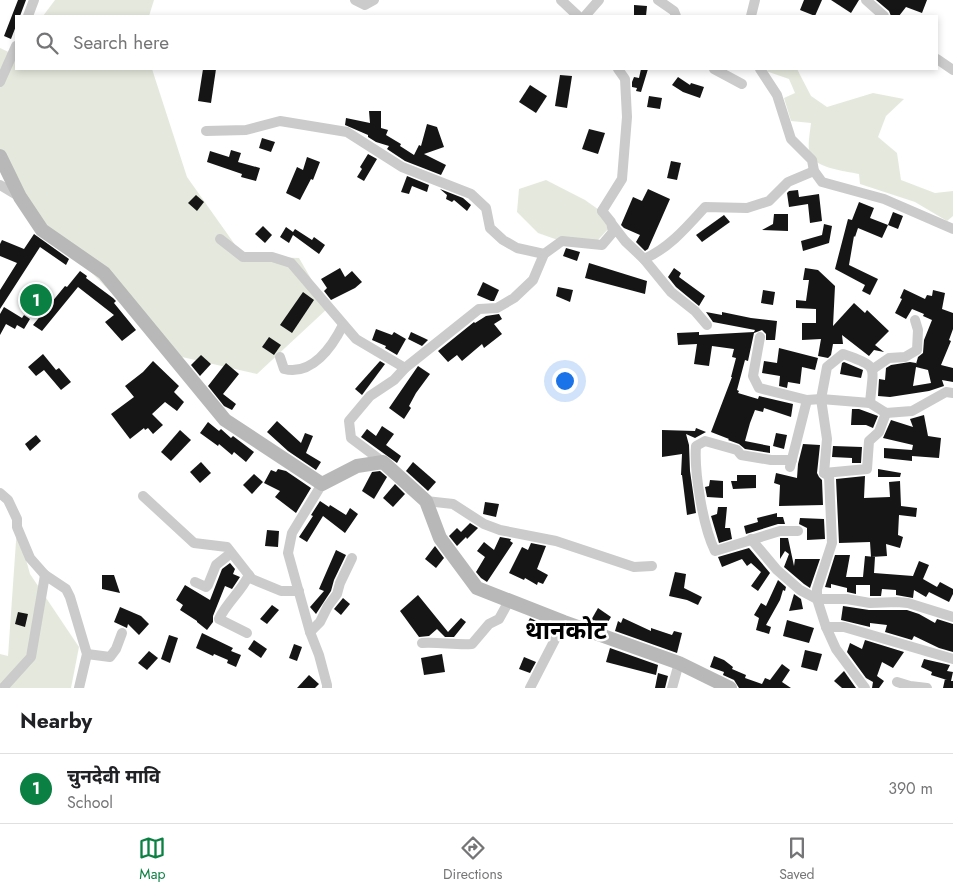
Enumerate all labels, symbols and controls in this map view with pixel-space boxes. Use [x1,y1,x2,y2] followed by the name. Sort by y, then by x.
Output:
[15,15,938,70] search box
[33,29,61,57] icon: search
[73,29,169,56] text: Search here
[20,281,52,319] pin: 1
[552,368,578,394] your location
[525,612,608,648] district label: थानकोट
[20,706,92,736] text: Nearby
[67,763,160,790] text: चुनदेवी मावि
[32,777,40,800] text: 1
[888,777,933,800] text: 390 m
[67,791,113,814] text: School
[138,834,166,884] tab: Map
[443,834,502,884] tab: Directions
[779,834,815,884] tab: Saved

